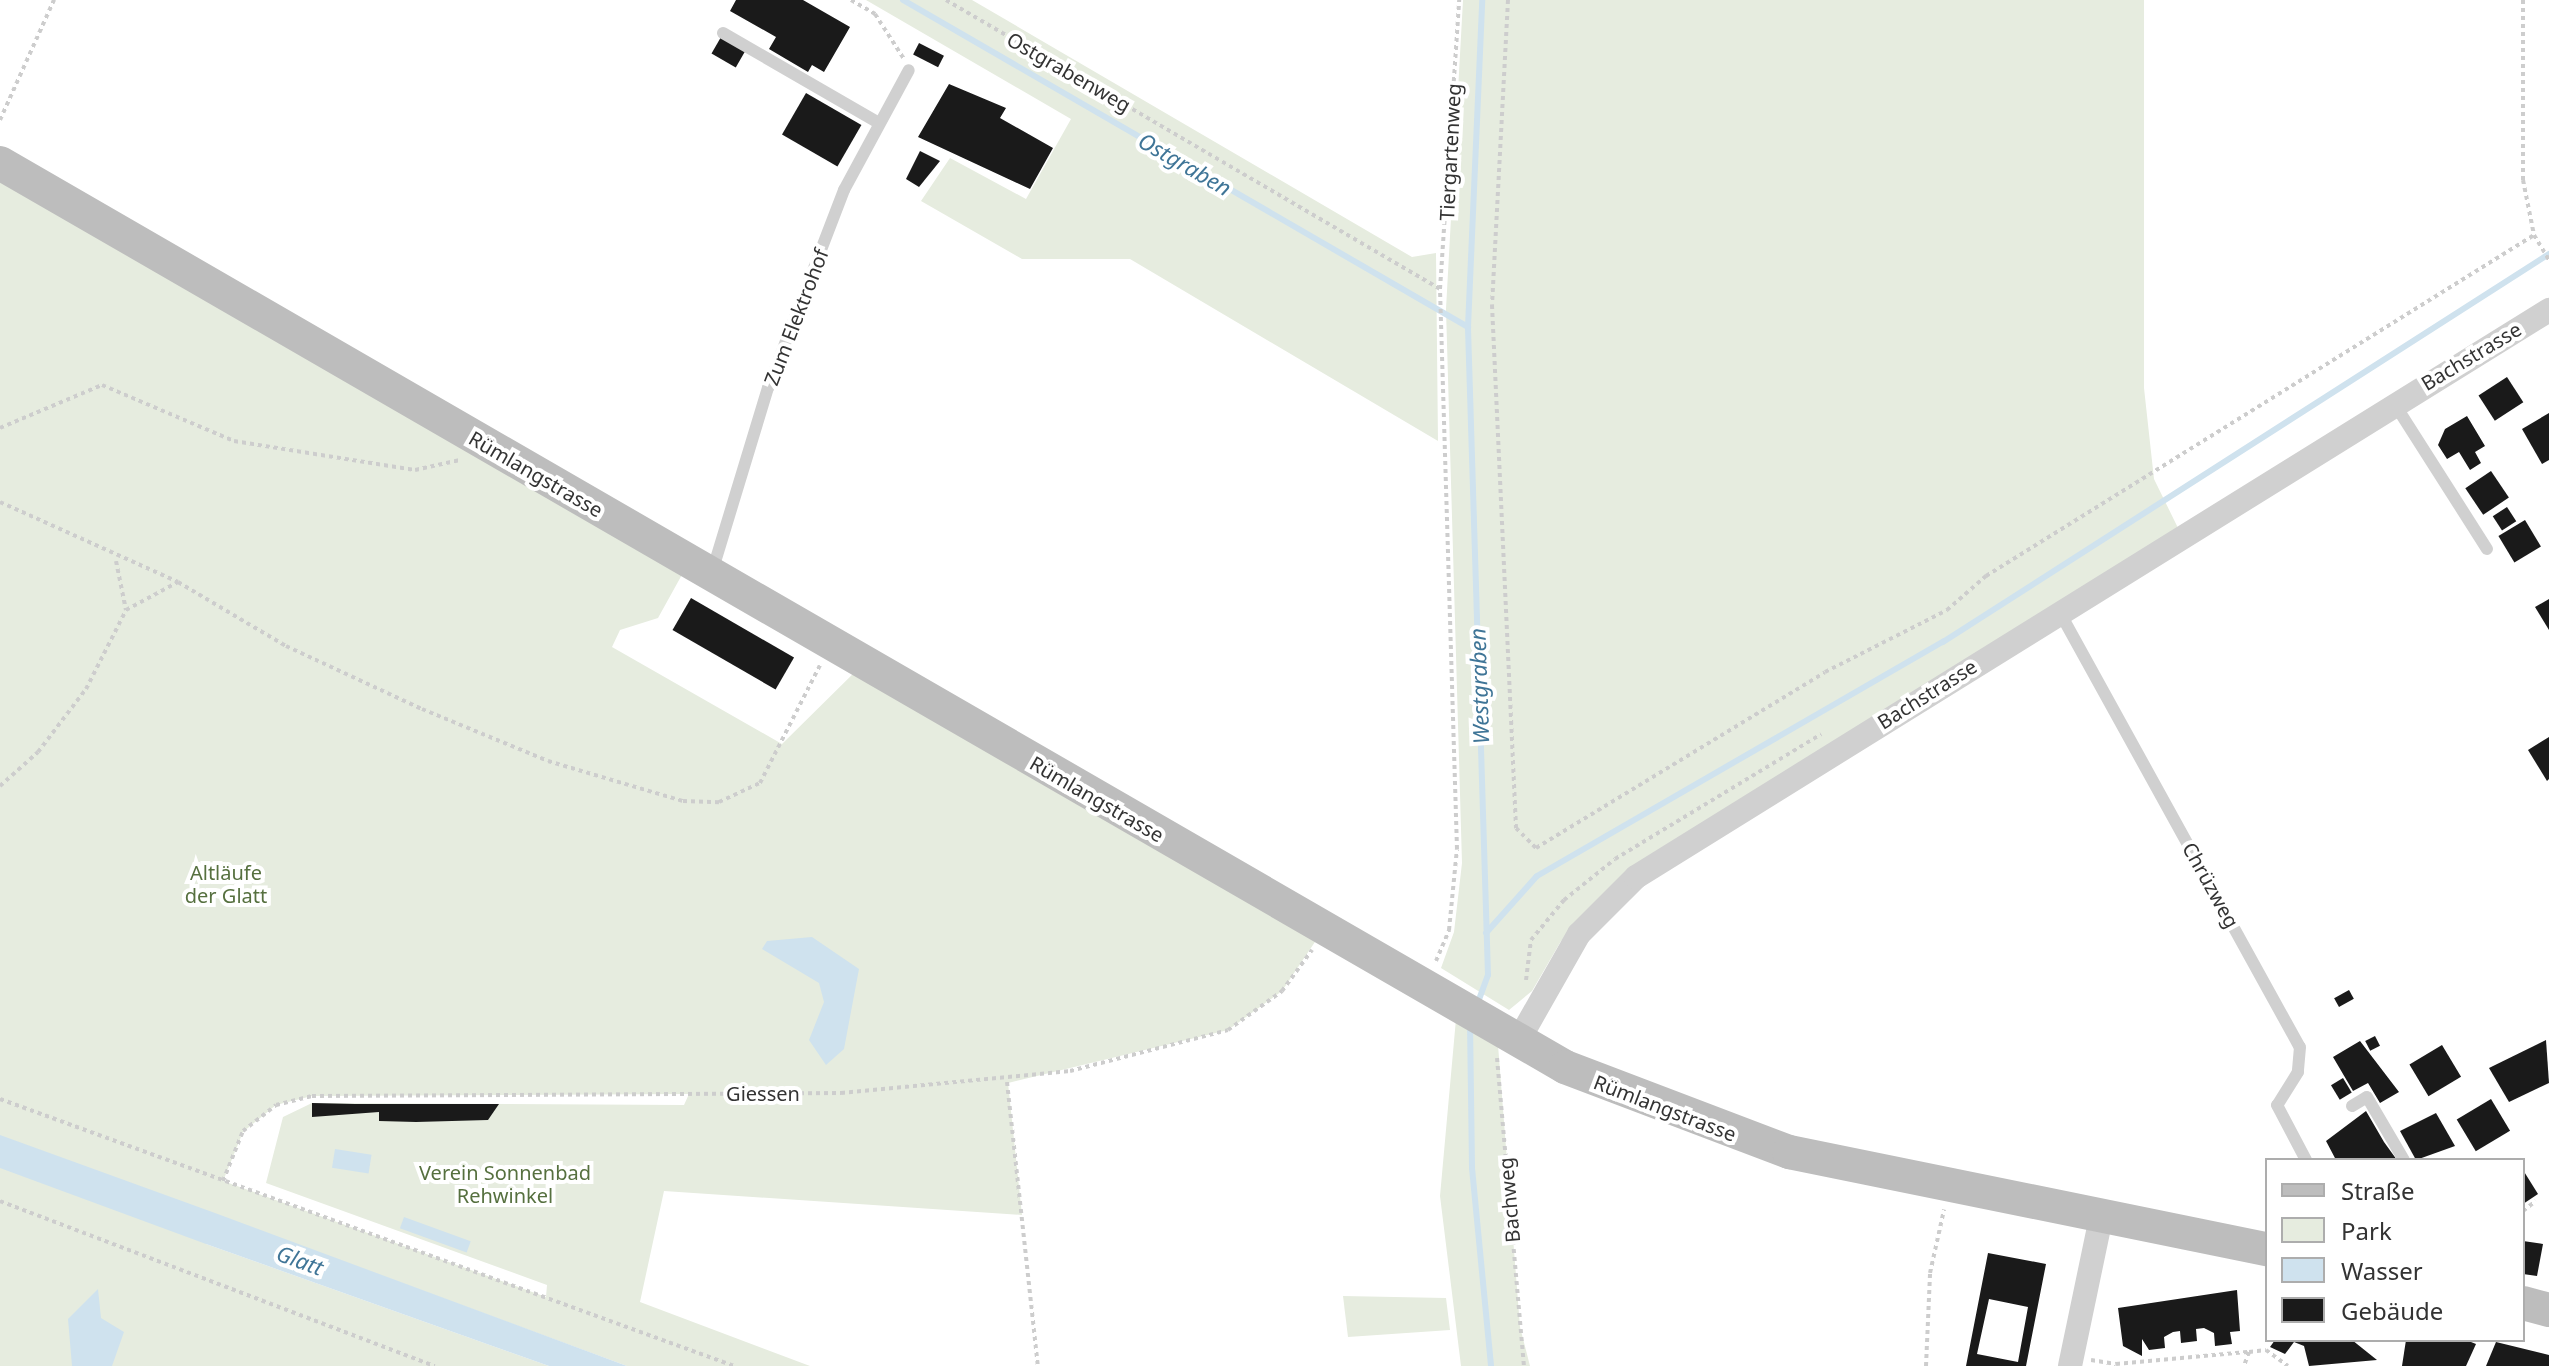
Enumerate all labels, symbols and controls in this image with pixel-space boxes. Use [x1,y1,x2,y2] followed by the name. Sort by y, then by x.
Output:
[1003,27,1135,117] street label: Ostgrabenweg
[1434,83,1466,221] street label: Tiergartenweg
[1134,127,1236,201] water label: Ostgraben
[759,245,833,389] street label: Zum Elektrohof
[2417,317,2525,395] street label: Bachstrasse
[465,426,607,522] street label: Rümlangstrasse
[1464,627,1494,745] water label: Westgraben
[1873,654,1981,734] street label: Bachstrasse
[1026,751,1168,847] street label: Rümlangstrasse
[2178,838,2244,932] street label: Chrüzweg
[185,861,267,908] park label: Altläufe der Glatt
[1590,1070,1740,1146] street label: Rümlangstrasse
[726,1081,800,1105] street label: Giessen
[1493,1156,1525,1244] street label: Bachweg
[2265,1158,2525,1342] legend
[419,1161,591,1208] park label: Verein Sonnenbad Rehwinkel
[2341,1174,2414,1207] text: Straße
[2341,1214,2392,1247] text: Park
[273,1239,327,1281] water label: Glatt
[2341,1254,2423,1287] text: Wasser
[2341,1294,2443,1327] text: Gebäude

